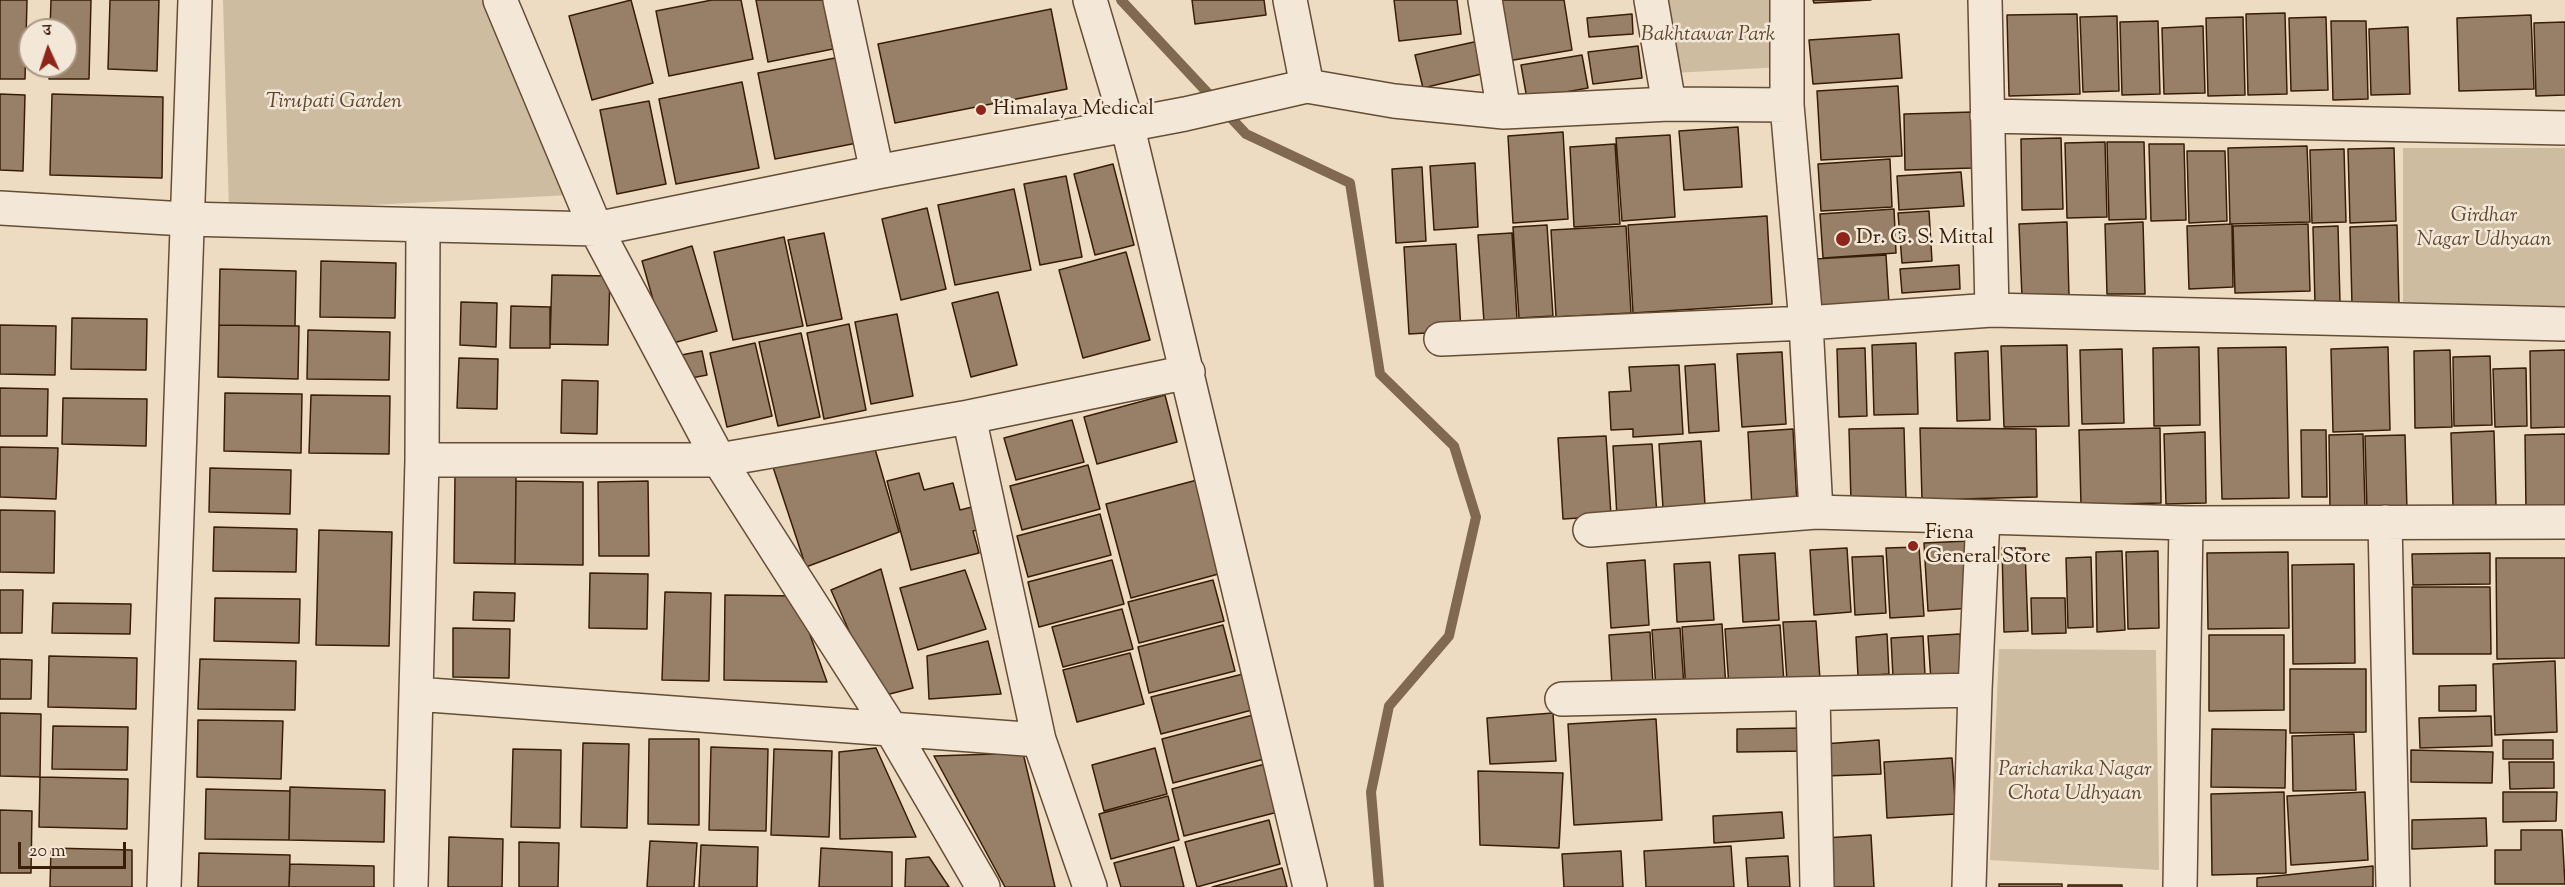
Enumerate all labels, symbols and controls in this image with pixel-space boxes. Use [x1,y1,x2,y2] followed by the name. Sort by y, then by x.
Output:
[18,18,78,78] north arrow
[42,20,52,43] text: उ
[1641,23,1775,49] park label: Bakhtawar Park
[266,90,402,116] park label: Tirupati Garden
[993,97,1154,123] place label: Himalaya Medical
[974,103,988,117] marker: Himalaya Medical
[2416,204,2552,254] park label: Girdhar Nagar Udhyaan
[1856,226,1994,252] place label: Dr. G. S. Mittal
[1834,230,1852,248] marker: Dr. G. S. Mittal
[1925,521,2051,571] place label: Fiena General Store
[1906,539,1920,553] marker: Fiena General Store
[1998,758,2152,808] park label: Paricharika Nagar Chota Udhyaan
[21,830,129,868] scale bar
[29,839,66,865] text: 20 m

